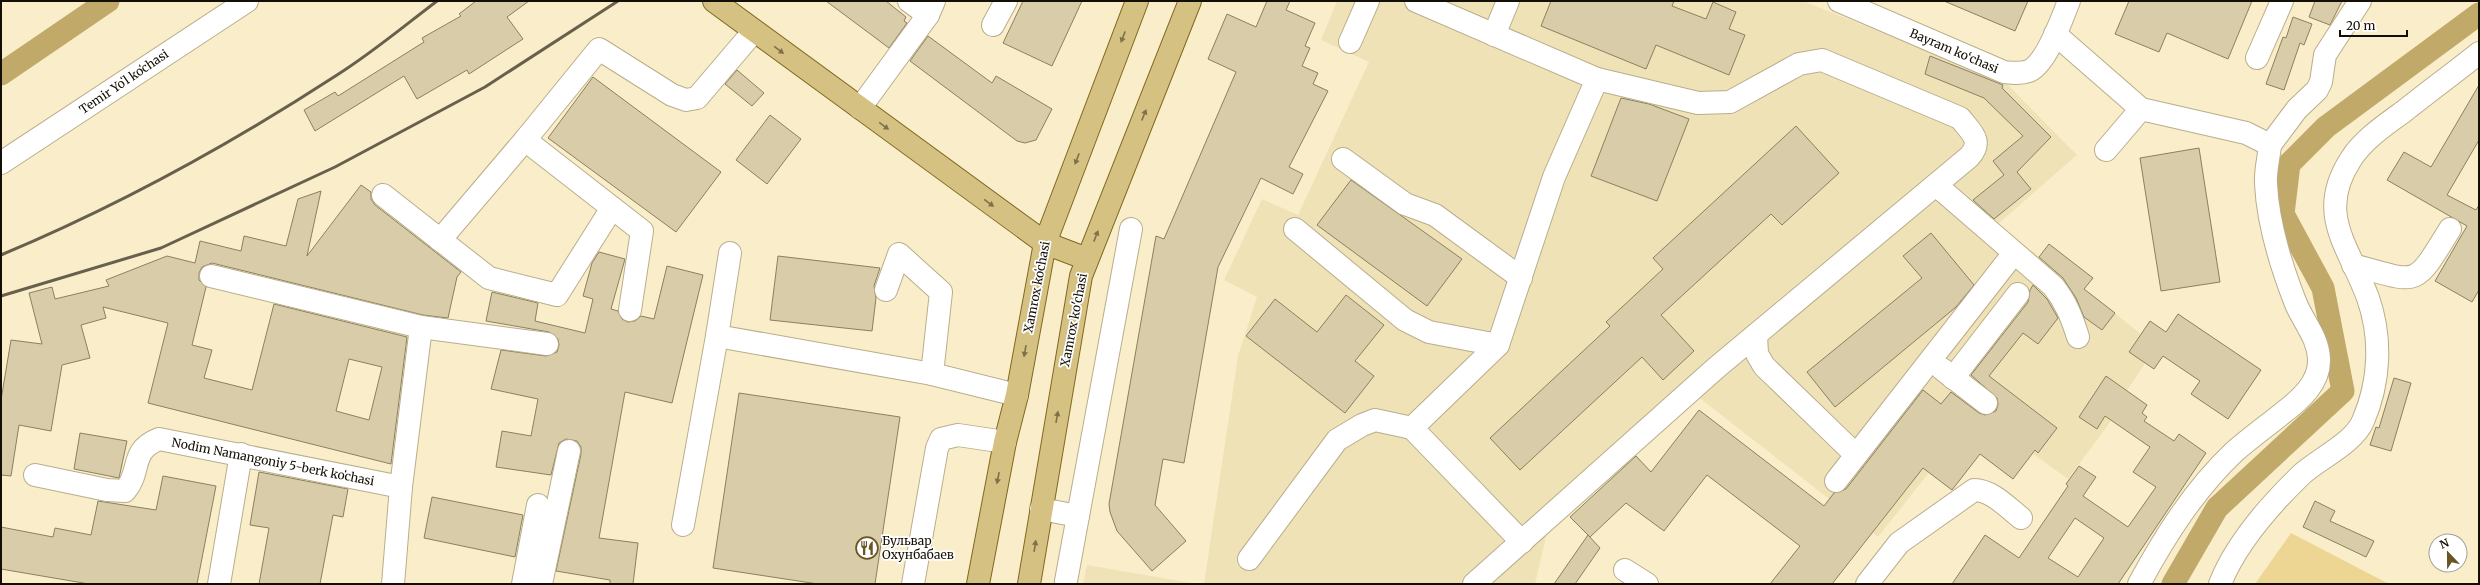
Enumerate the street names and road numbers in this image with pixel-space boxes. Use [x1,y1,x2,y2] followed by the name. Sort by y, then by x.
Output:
[1908,25,2001,76] street label: Bayram ko‘chasi
[76,46,171,117] street label: Temir Yoʻl koʻchasi
[1020,240,1053,334] street label: Xamrox koʻchasi
[1057,272,1090,368] street label: Xamrox ko'chasi
[171,434,376,489] street label: Nodim Namangoniy 5-berk koʻchasi

